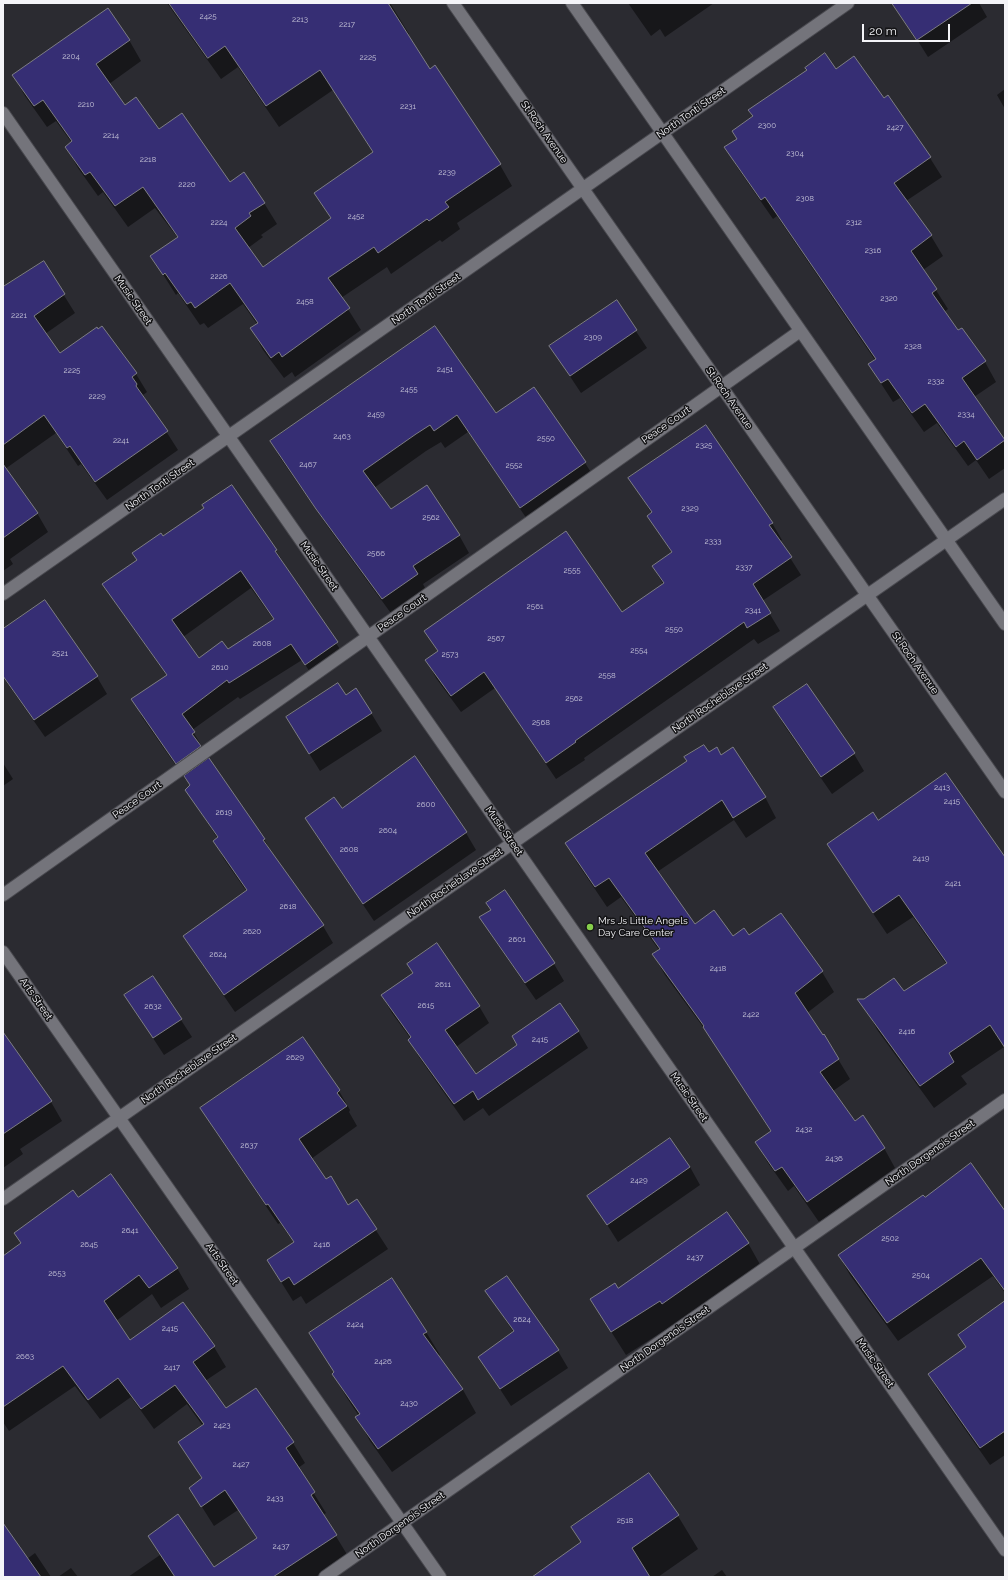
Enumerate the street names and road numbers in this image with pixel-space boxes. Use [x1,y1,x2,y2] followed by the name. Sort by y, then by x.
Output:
[654,85,728,141] street label: North Tonti Street
[518,99,570,165] street label: St Roch Avenue
[389,271,463,327] street label: North Tonti Street
[112,273,154,327] street label: Music Street
[703,365,755,431] street label: St Roch Avenue
[639,404,693,446] street label: Peace Court
[123,457,197,513] street label: North Tonti Street
[298,539,340,593] street label: Music Street
[375,592,429,634] street label: Peace Court
[889,630,941,696] street label: St Roch Avenue
[670,660,770,736] street label: North Rocheblave Street
[110,779,164,821] street label: Peace Court
[483,804,525,858] street label: Music Street
[405,845,505,921] street label: North Rocheblave Street
[17,976,55,1022] street label: Arts Street
[139,1031,239,1107] street label: North Rocheblave Street
[668,1070,710,1124] street label: Music Street
[883,1118,977,1188] street label: North Dorgenois Street
[203,1241,241,1287] street label: Arts Street
[618,1304,712,1374] street label: North Dorgenois Street
[854,1336,896,1390] street label: Music Street
[353,1490,447,1560] street label: North Dorgenois Street

